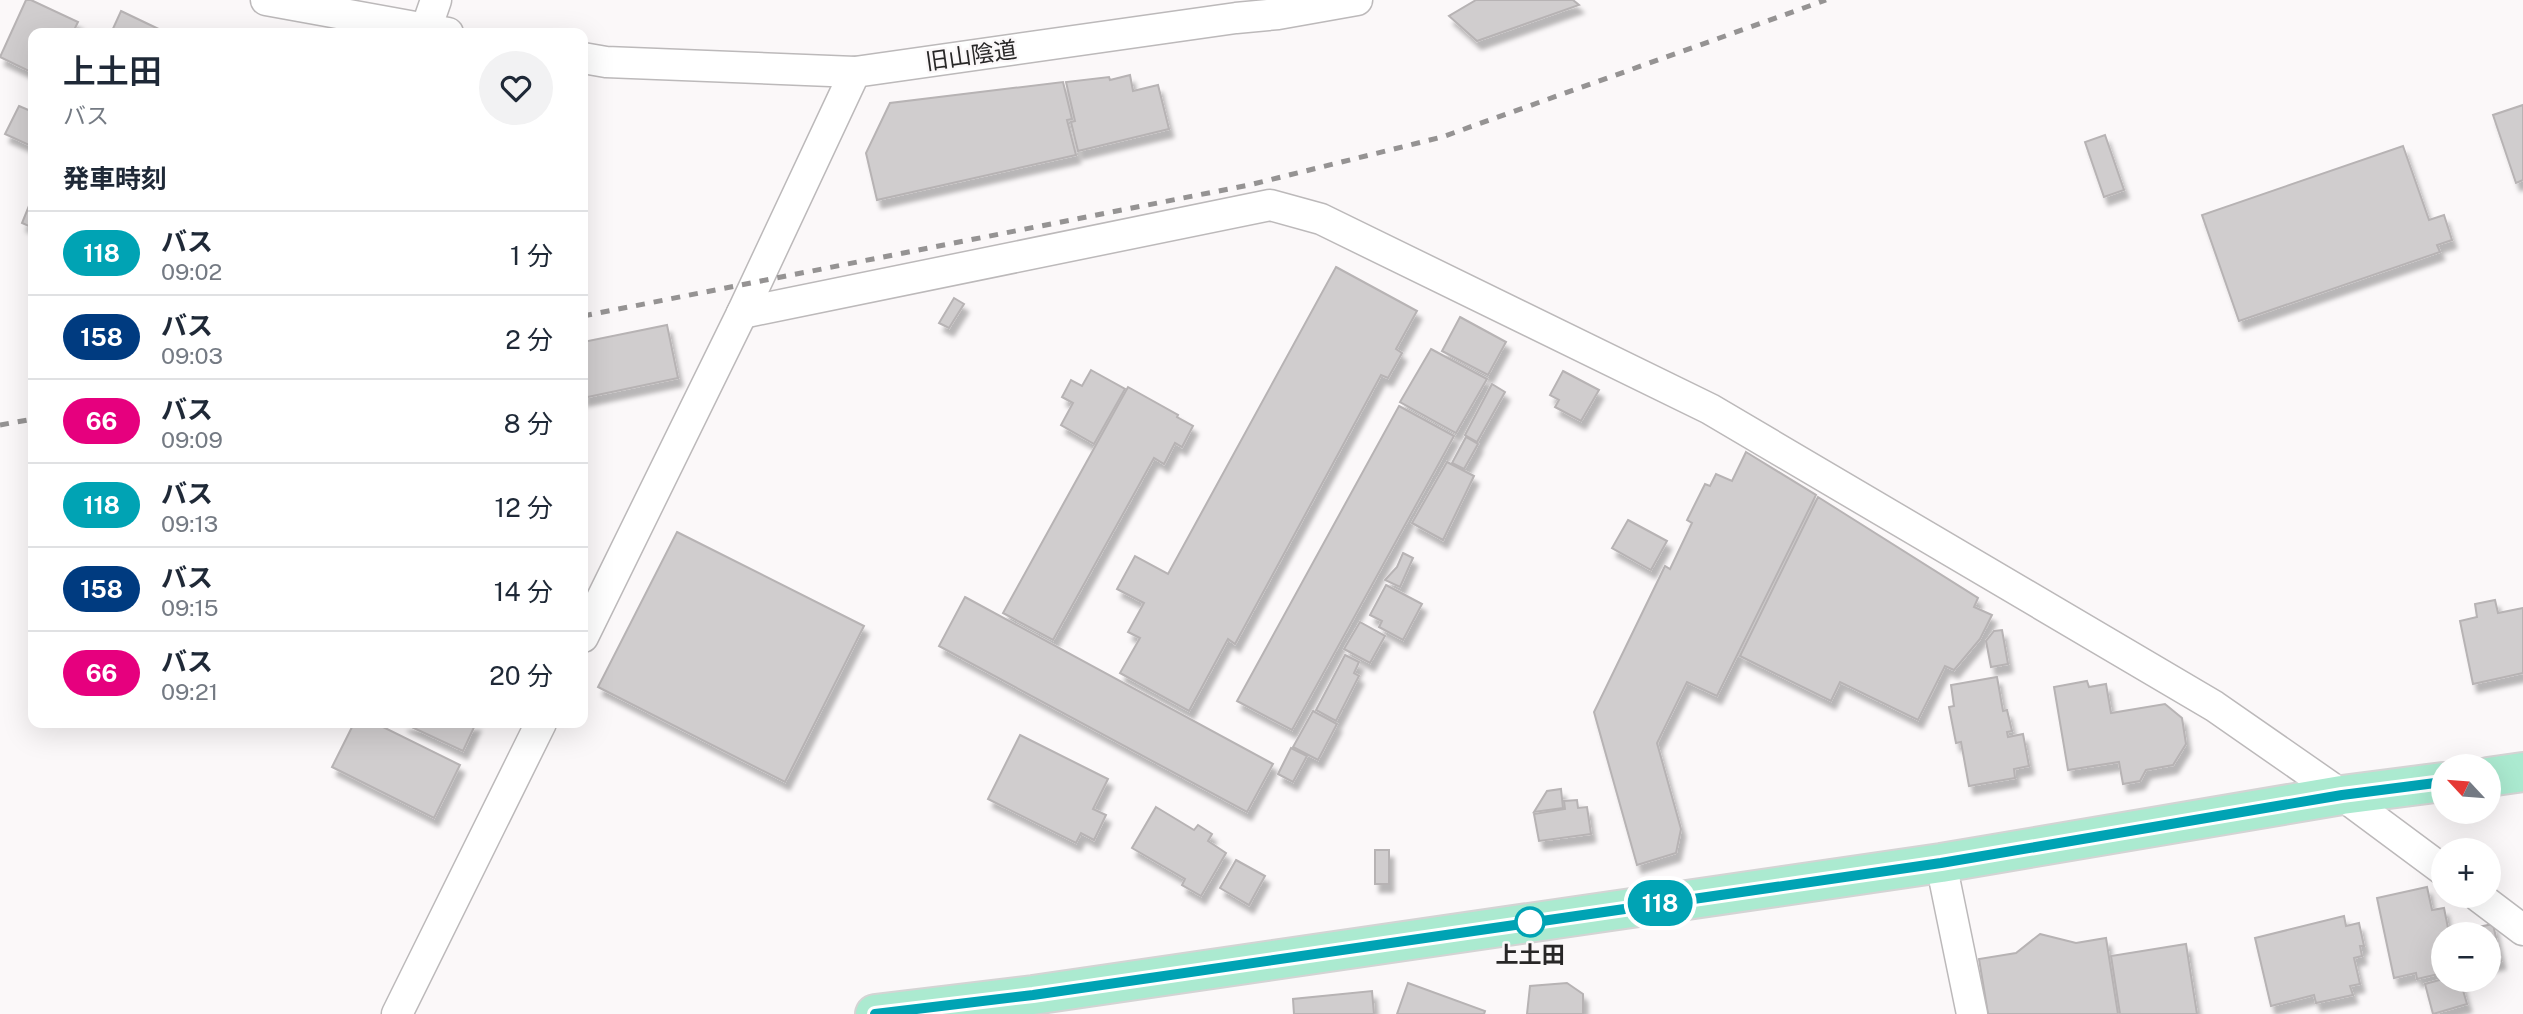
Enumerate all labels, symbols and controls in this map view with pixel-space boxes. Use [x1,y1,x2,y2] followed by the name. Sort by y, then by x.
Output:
[924,35,1018,75] street label: 旧山陰道
[479,51,553,125] button: heart
[63,52,162,90] text: 上土田
[63,102,109,129] text: バス
[63,163,167,194] text: 発車時刻
[161,226,213,257] text: バス
[83,239,120,267] text: 118
[510,240,553,271] text: 1 分
[161,258,222,285] text: 09:02
[161,310,213,341] text: バス
[80,323,123,351] text: 158
[505,324,553,355] text: 2 分
[161,342,223,369] text: 09:03
[161,394,213,425] text: バス
[86,407,117,435] text: 66
[504,408,553,439] text: 8 分
[161,426,223,453] text: 09:09
[161,478,213,509] text: バス
[83,491,120,519] text: 118
[495,492,553,523] text: 12 分
[161,510,218,537] text: 09:13
[161,562,213,593] text: バス
[80,575,123,603] text: 158
[494,576,553,607] text: 14 分
[161,594,219,621] text: 09:15
[161,646,213,677] text: バス
[86,659,117,687] text: 66
[489,660,553,691] text: 20 分
[161,678,218,705] text: 09:21
[2431,754,2501,824] north arrow
[2431,754,2501,992] map controls
[2431,838,2501,908] button: +
[1620,880,1700,926] line badge: 118
[1642,889,1678,917] text: 118
[1515,907,1545,937] marker: 上土田
[2431,922,2501,992] button: −
[1496,941,1565,968] place label: 上土田

